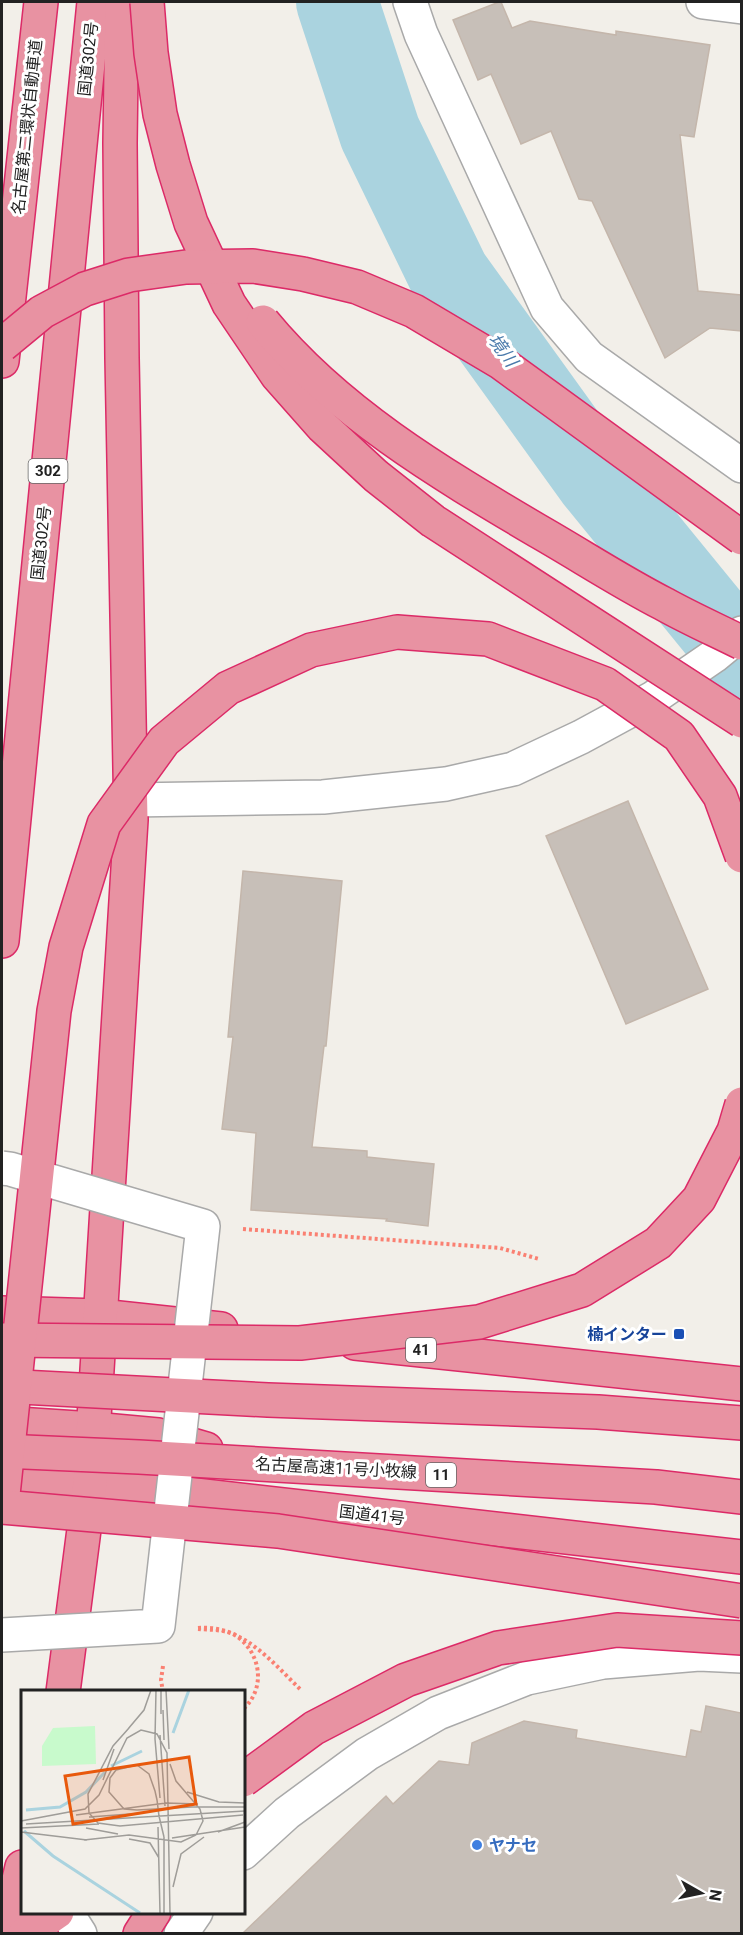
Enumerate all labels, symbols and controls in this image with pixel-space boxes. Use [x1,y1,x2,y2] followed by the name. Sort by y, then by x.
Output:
[75,21,101,97] street label: 国道302号
[8,38,46,216] street label: 名古屋第二環状自動車道
[484,329,523,372] water label: 境川
[28,459,68,483] road number: 302
[28,505,54,581] street label: 国道302号
[587,1325,667,1344] place label: 楠インター
[672,1327,686,1341] marker: 楠インター
[406,1338,436,1362] road number: 41
[255,1454,417,1482] street label: 名古屋高速11号小牧線
[426,1463,456,1487] road number: 11
[338,1502,406,1528] street label: 国道41号
[21,1690,244,1914] inset map
[489,1836,537,1855] place label: ヤナセ
[470,1838,484,1852] marker: ヤナセ
[671,1863,731,1923] north arrow
[705,1888,726,1902] text: N

